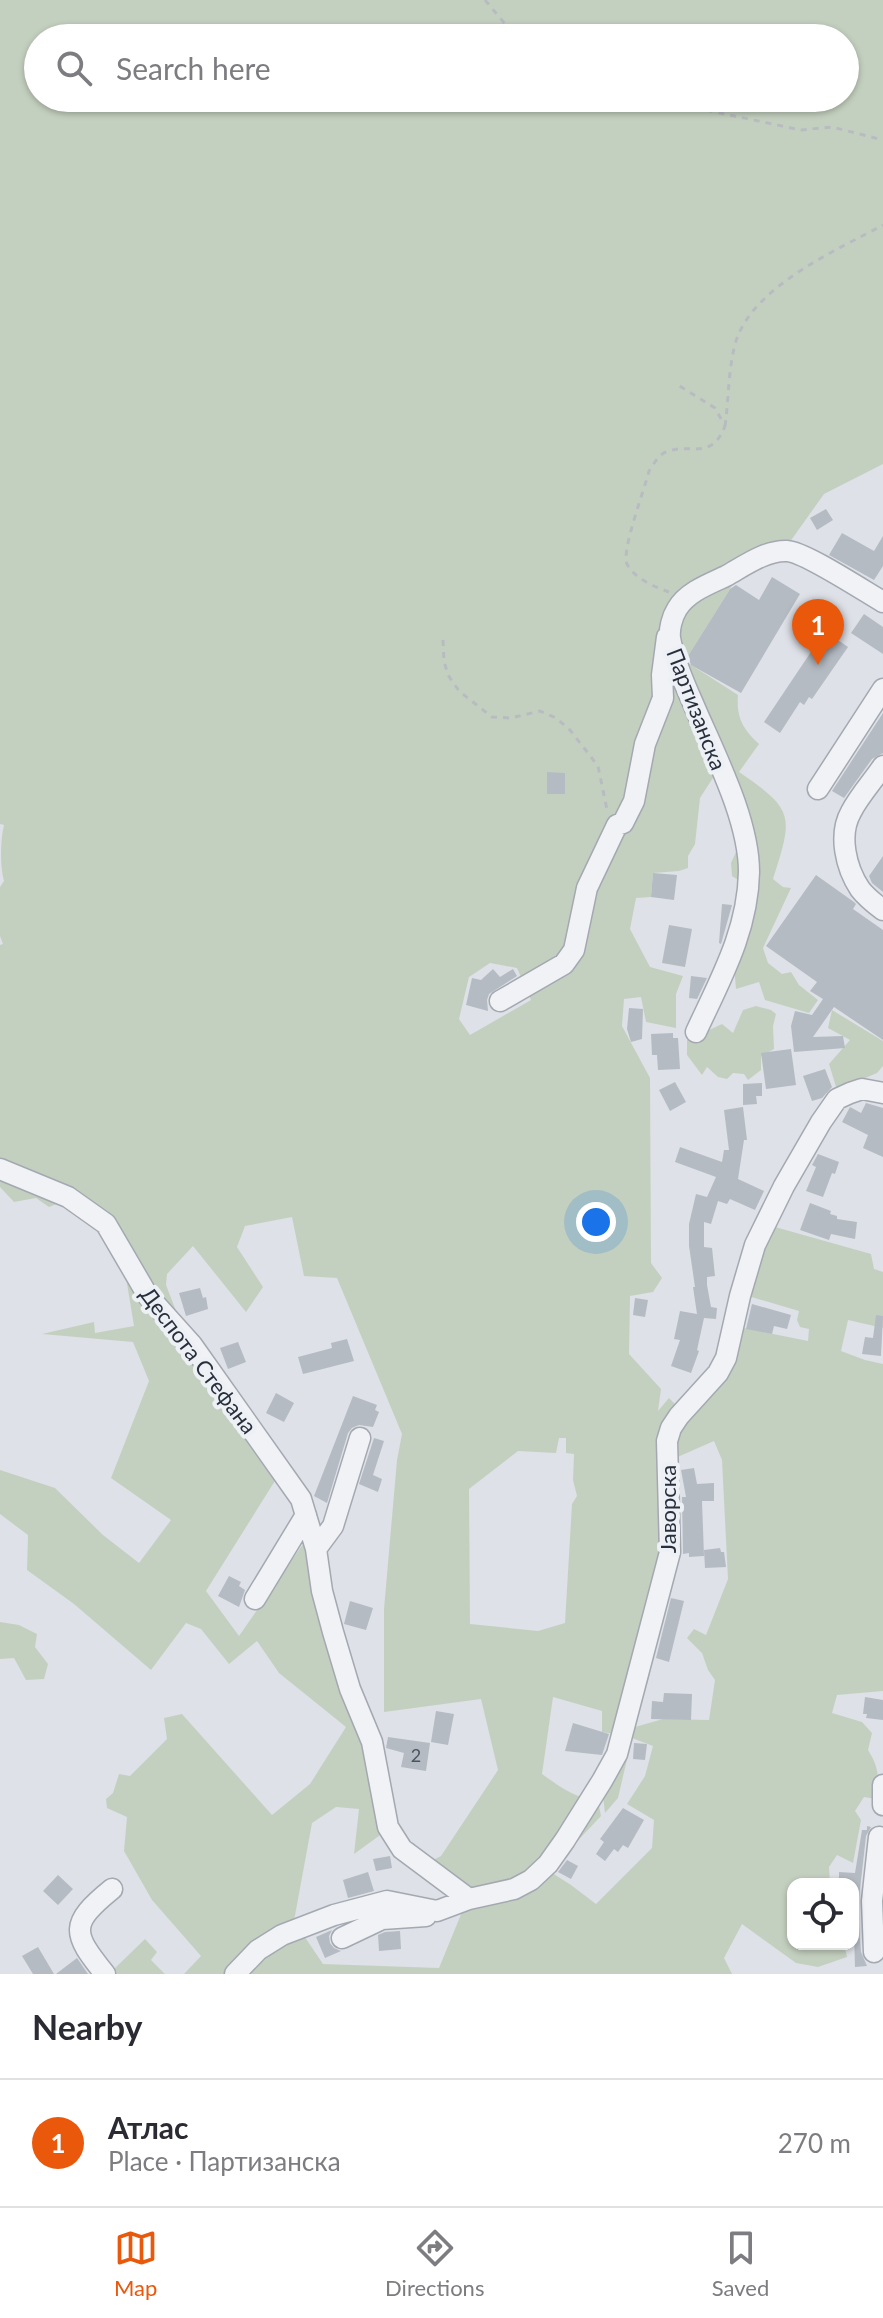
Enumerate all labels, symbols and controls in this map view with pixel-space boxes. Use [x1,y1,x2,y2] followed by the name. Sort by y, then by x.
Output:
[24,24,859,112] search box
[52,46,96,90] icon: search
[116,50,271,86] text: Search here
[792,599,844,665] pin: 1
[661,644,733,774] street label: Партизанска
[576,1202,616,1242] your location
[135,1281,263,1439] street label: Деспота Стефана
[654,1465,681,1553] street label: Јаворска
[411,1744,421,1766] house number: 2
[787,1878,859,1950] map controls
[787,1878,859,1950] button: locate
[32,2006,143,2047] text: Nearby
[108,2109,189,2145] text: Атлас
[50,2127,66,2159] text: 1
[778,2127,851,2159] text: 270 m
[108,2145,341,2177] text: Place · Партизанска
[114,2226,158,2301] tab: Map
[385,2226,484,2301] tab: Directions
[712,2226,769,2301] tab: Saved

